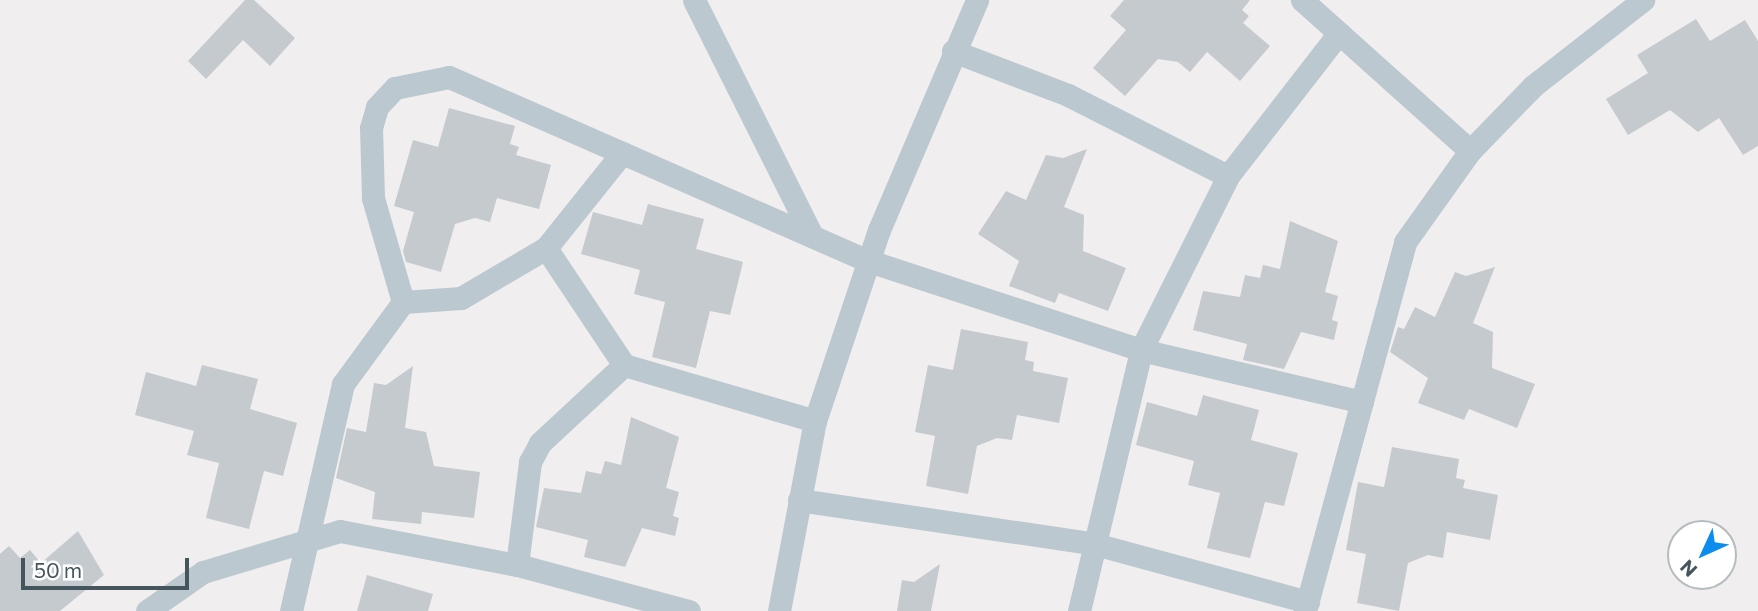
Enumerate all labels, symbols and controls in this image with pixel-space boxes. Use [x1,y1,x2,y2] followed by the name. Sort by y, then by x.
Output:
[1667,520,1737,590] north arrow
[24,544,192,588] scale bar
[1675,556,1701,582] text: N
[34,557,82,582] text: 50 m

